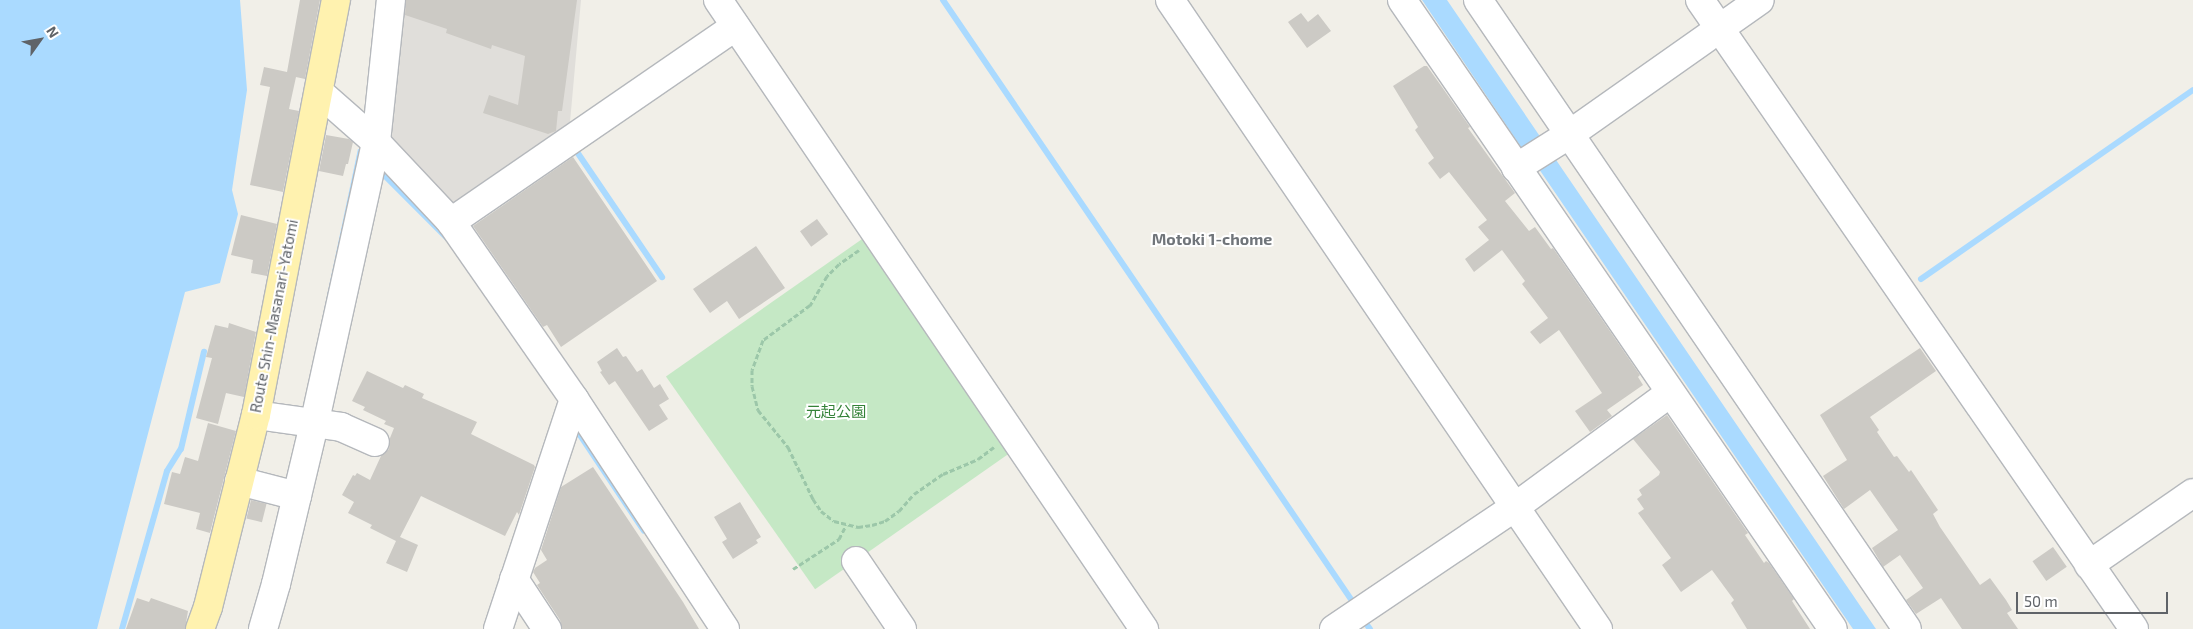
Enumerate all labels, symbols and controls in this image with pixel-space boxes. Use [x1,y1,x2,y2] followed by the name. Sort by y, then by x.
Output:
[15,15,65,65] north arrow
[43,23,63,41] text: N
[246,218,302,414] street label: Route Shin-Masanari-Yatomi
[1152,229,1272,249] district label: Motoki 1-chome
[806,403,866,421] park label: 元起公園
[2018,582,2170,614] scale bar
[2024,592,2058,610] text: 50 m

